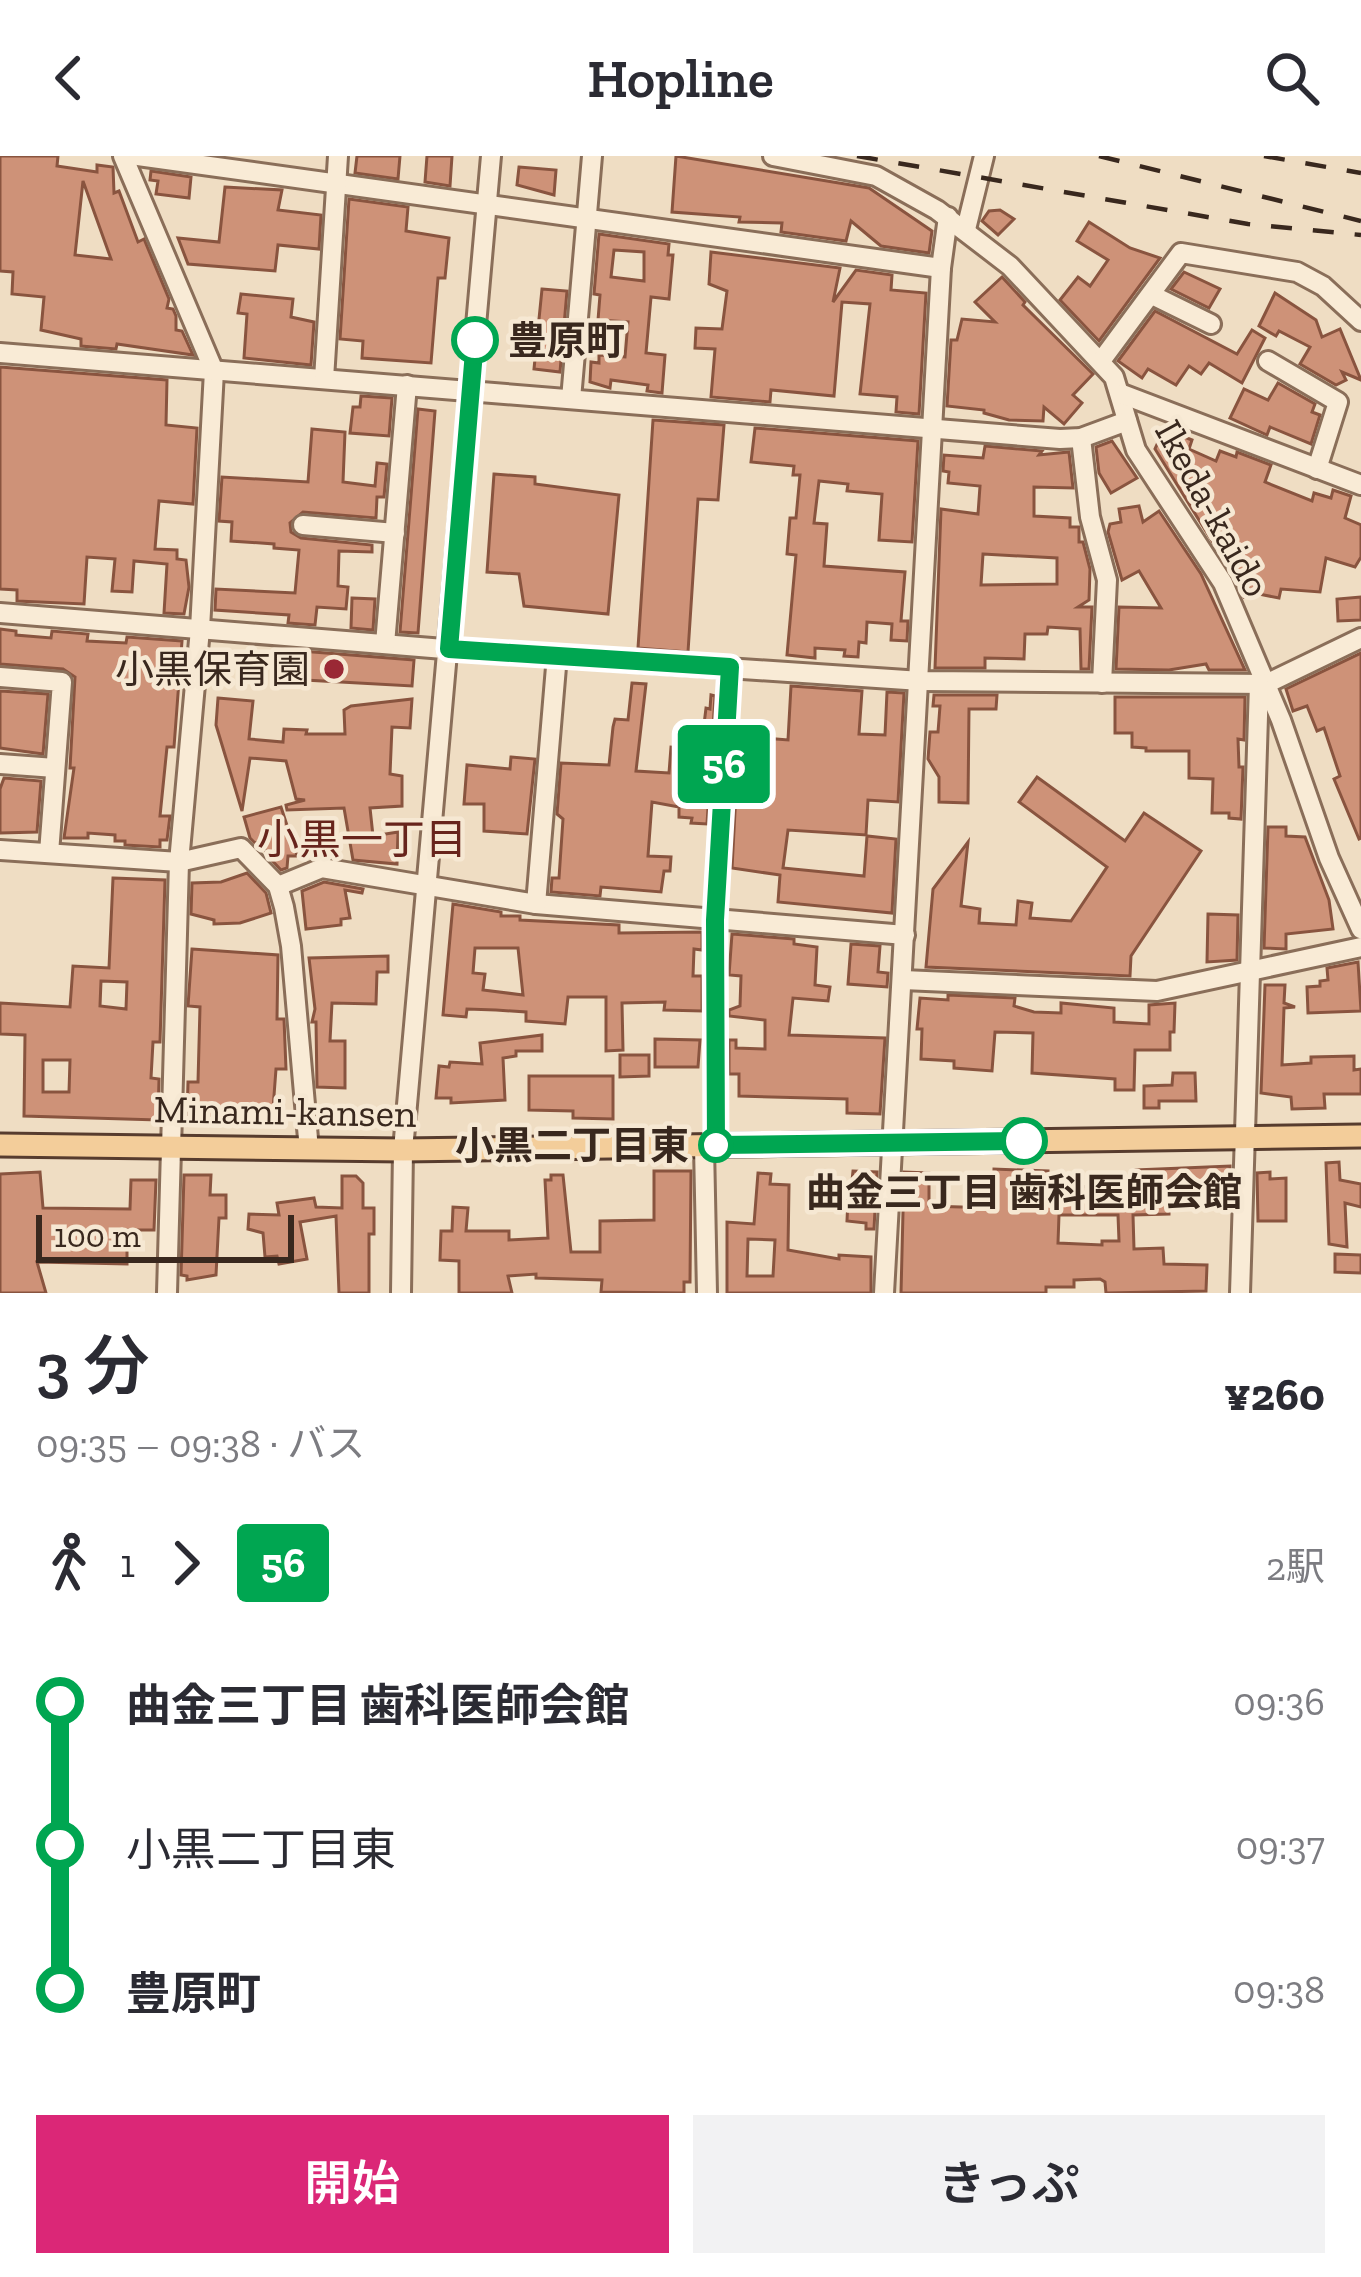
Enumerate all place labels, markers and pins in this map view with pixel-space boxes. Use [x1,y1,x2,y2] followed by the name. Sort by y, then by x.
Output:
[508,317,625,364] place label: 豊原町
[453,318,497,362] marker: 豊原町
[115,646,310,693] place label: 小黒保育園
[321,656,347,682] marker: 小黒保育園
[1002,1119,1046,1163] marker: 曲金三丁目 歯科医師会館
[455,1122,689,1169] place label: 小黒二丁目東
[700,1129,732,1161] marker: 小黒二丁目東
[806,1169,1242,1216] place label: 曲金三丁目 歯科医師会館

